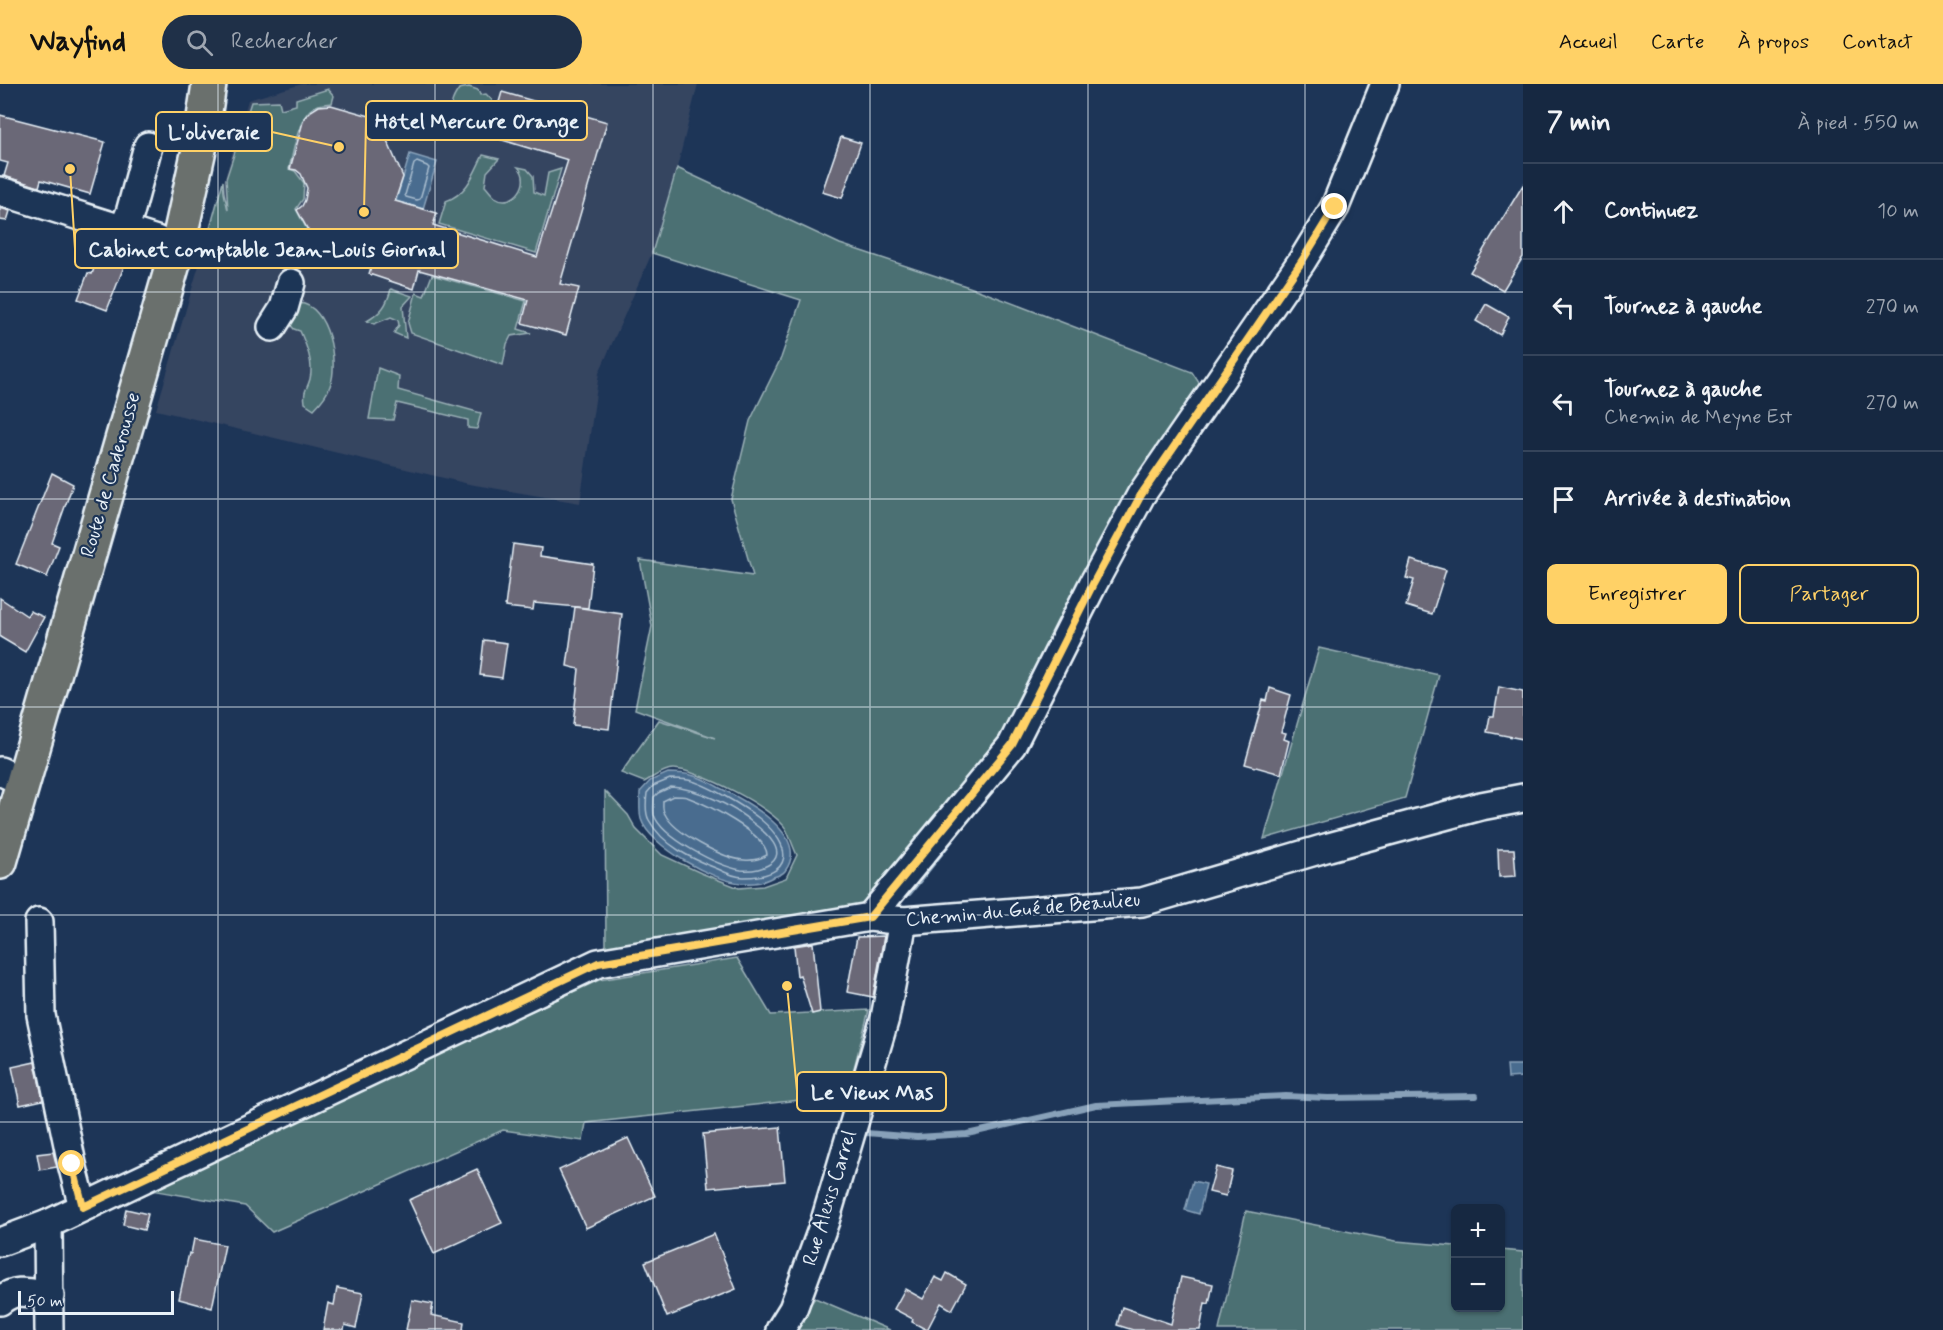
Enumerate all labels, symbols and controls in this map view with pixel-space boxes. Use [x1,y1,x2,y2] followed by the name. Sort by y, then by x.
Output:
[162,15,582,69] search box
[30,24,126,61] text: Wayfind
[183,26,216,59] icon: search
[231,28,338,56] text: Rechercher
[1559,28,1618,56] text: Accueil
[1651,28,1705,56] text: Carte
[1738,28,1809,56] text: À propos
[1842,28,1913,56] text: Contact
[366,101,587,140] callout: Hôtel Mercure Orange
[1547,106,1611,140] text: 7 min
[375,108,580,138] text: Hôtel Mercure Orange
[1797,110,1919,137] text: À pied · 550 m
[156,112,272,151] callout: L'oliveraie
[168,119,261,147] text: L'oliveraie
[1321,193,1347,219] route end
[1547,195,1580,228] icon: ahead
[1604,197,1698,225] text: Continuez
[1877,198,1919,225] text: 10 m
[75,229,458,268] callout: Cabinet comptable Jean-Louis Giornal
[88,236,446,264] text: Cabinet comptable Jean-Louis Giornal
[1547,291,1580,324] icon: left
[1604,293,1762,321] text: Tournez à gauche
[1866,294,1919,321] text: 270 m
[1604,376,1762,404] text: Tournez à gauche
[1547,387,1580,420] icon: left
[75,389,147,561] street label: Route de Caderousse
[1866,390,1919,417] text: 270 m
[1604,404,1792,431] text: Chemin de Meyne Est
[1547,483,1580,516] icon: arrive
[1604,485,1791,513] text: Arrivée à destination
[1547,564,1727,624] button: Enregistrer
[1739,564,1919,624] button: Partager
[905,886,1141,934] street label: Chemin du Gué de Beaulieu
[797,1072,946,1111] callout: Le Vieux Mas
[811,1079,934,1107] text: Le Vieux Mas
[797,1127,863,1269] street label: Rue Alexis Carrel
[58,1150,84,1176] route start
[1451,1204,1505,1312] map controls
[1451,1204,1505,1258] button: +
[1451,1258,1505,1312] button: −
[18,1288,174,1316] scale bar
[27,1291,63,1312] text: 50 m

